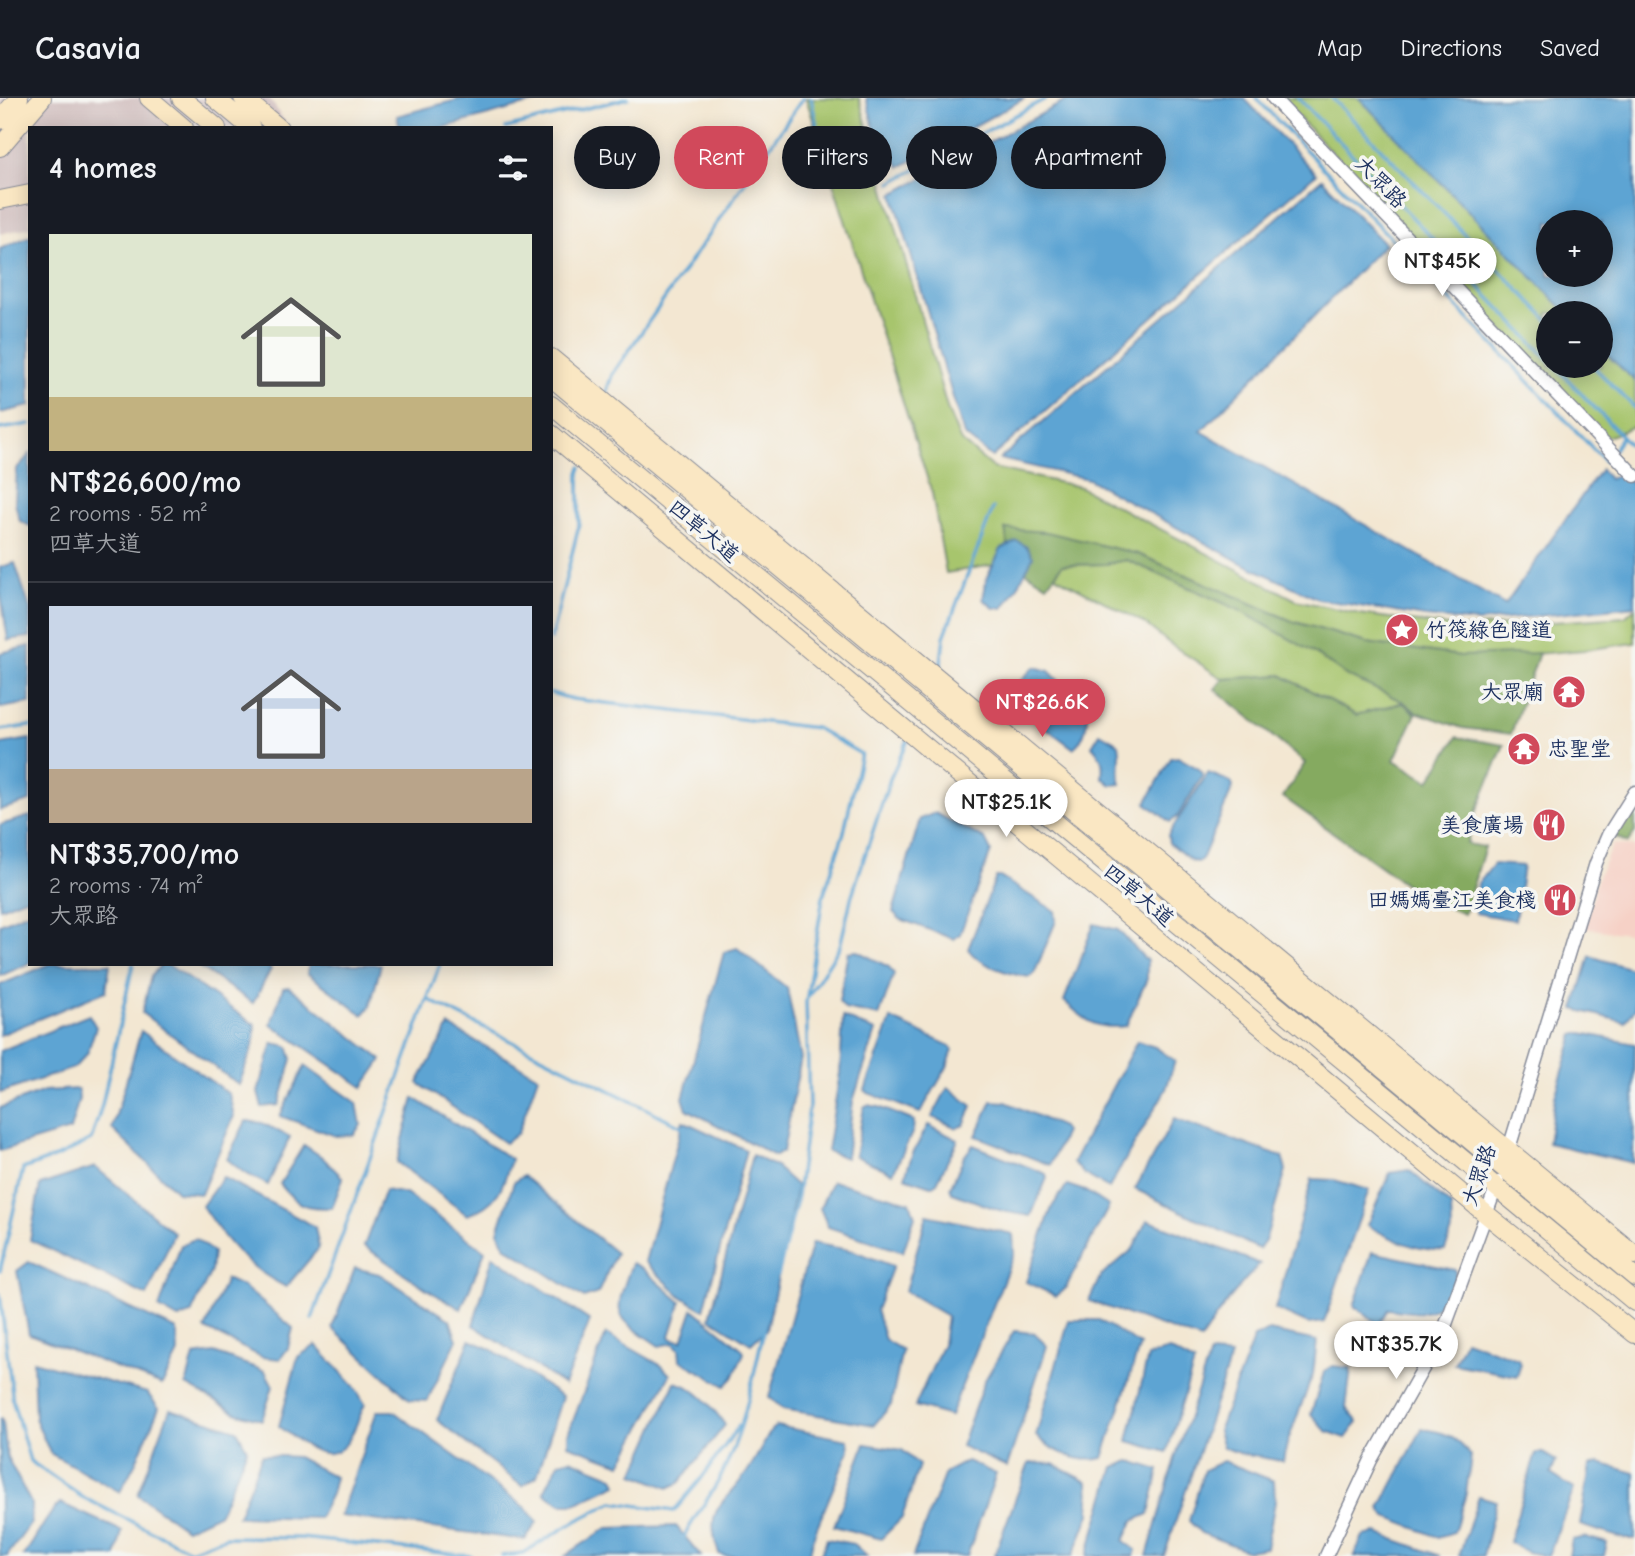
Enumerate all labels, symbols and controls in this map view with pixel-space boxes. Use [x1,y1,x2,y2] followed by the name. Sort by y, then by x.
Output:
[35,29,141,67] text: Casavia
[1317,34,1363,62] text: Map
[1401,34,1502,62] text: Directions
[1540,34,1600,62] text: Saved
[574,126,660,189] chip: Buy
[674,126,768,189] chip: Rent
[782,126,892,189] chip: Filters
[906,126,997,189] chip: New
[1011,126,1166,189] chip: Apartment
[494,149,532,187] icon: filters
[49,151,156,186] text: 4 homes
[1350,151,1412,213] street label: 大眾路
[1536,210,1613,378] map controls
[1536,210,1613,287] button: +
[1385,238,1499,298] pin: NT$45K
[1404,247,1480,274] text: NT$45K
[228,279,354,405] icon: home
[1536,301,1613,378] button: −
[49,465,241,500] text: NT$26,600/mo
[664,495,744,567] street label: 四草大道
[49,500,207,527] text: 2 rooms · 52 m²
[49,530,141,557] text: 四草大道
[1383,611,1421,649] place icon: 竹筏綠色隧道
[1426,618,1552,642] place label: 竹筏綠色隧道
[228,651,354,777] icon: home
[1550,673,1588,711] temple icon: 大眾廟
[970,680,1114,739] pin: NT$26.6K
[1481,680,1544,704] place label: 大眾廟
[995,688,1089,715] text: NT$26.6K
[1505,730,1543,768] temple icon: 忠聖堂
[1548,737,1611,761] place label: 忠聖堂
[934,780,1078,839] pin: NT$25.1K
[961,788,1051,815] text: NT$25.1K
[1530,806,1568,844] restaurant icon: 美食廣場
[1440,813,1524,837] place label: 美食廣場
[49,837,239,872] text: NT$35,700/mo
[1099,859,1179,931] street label: 四草大道
[49,872,202,899] text: 2 rooms · 74 m²
[1541,881,1579,919] restaurant icon: 田媽媽臺江美食棧
[1368,888,1536,912] place label: 田媽媽臺江美食棧
[49,902,118,929] text: 大眾路
[1457,1141,1501,1209] street label: 大眾路
[1324,1322,1468,1381] pin: NT$35.7K
[1350,1330,1442,1357] text: NT$35.7K

